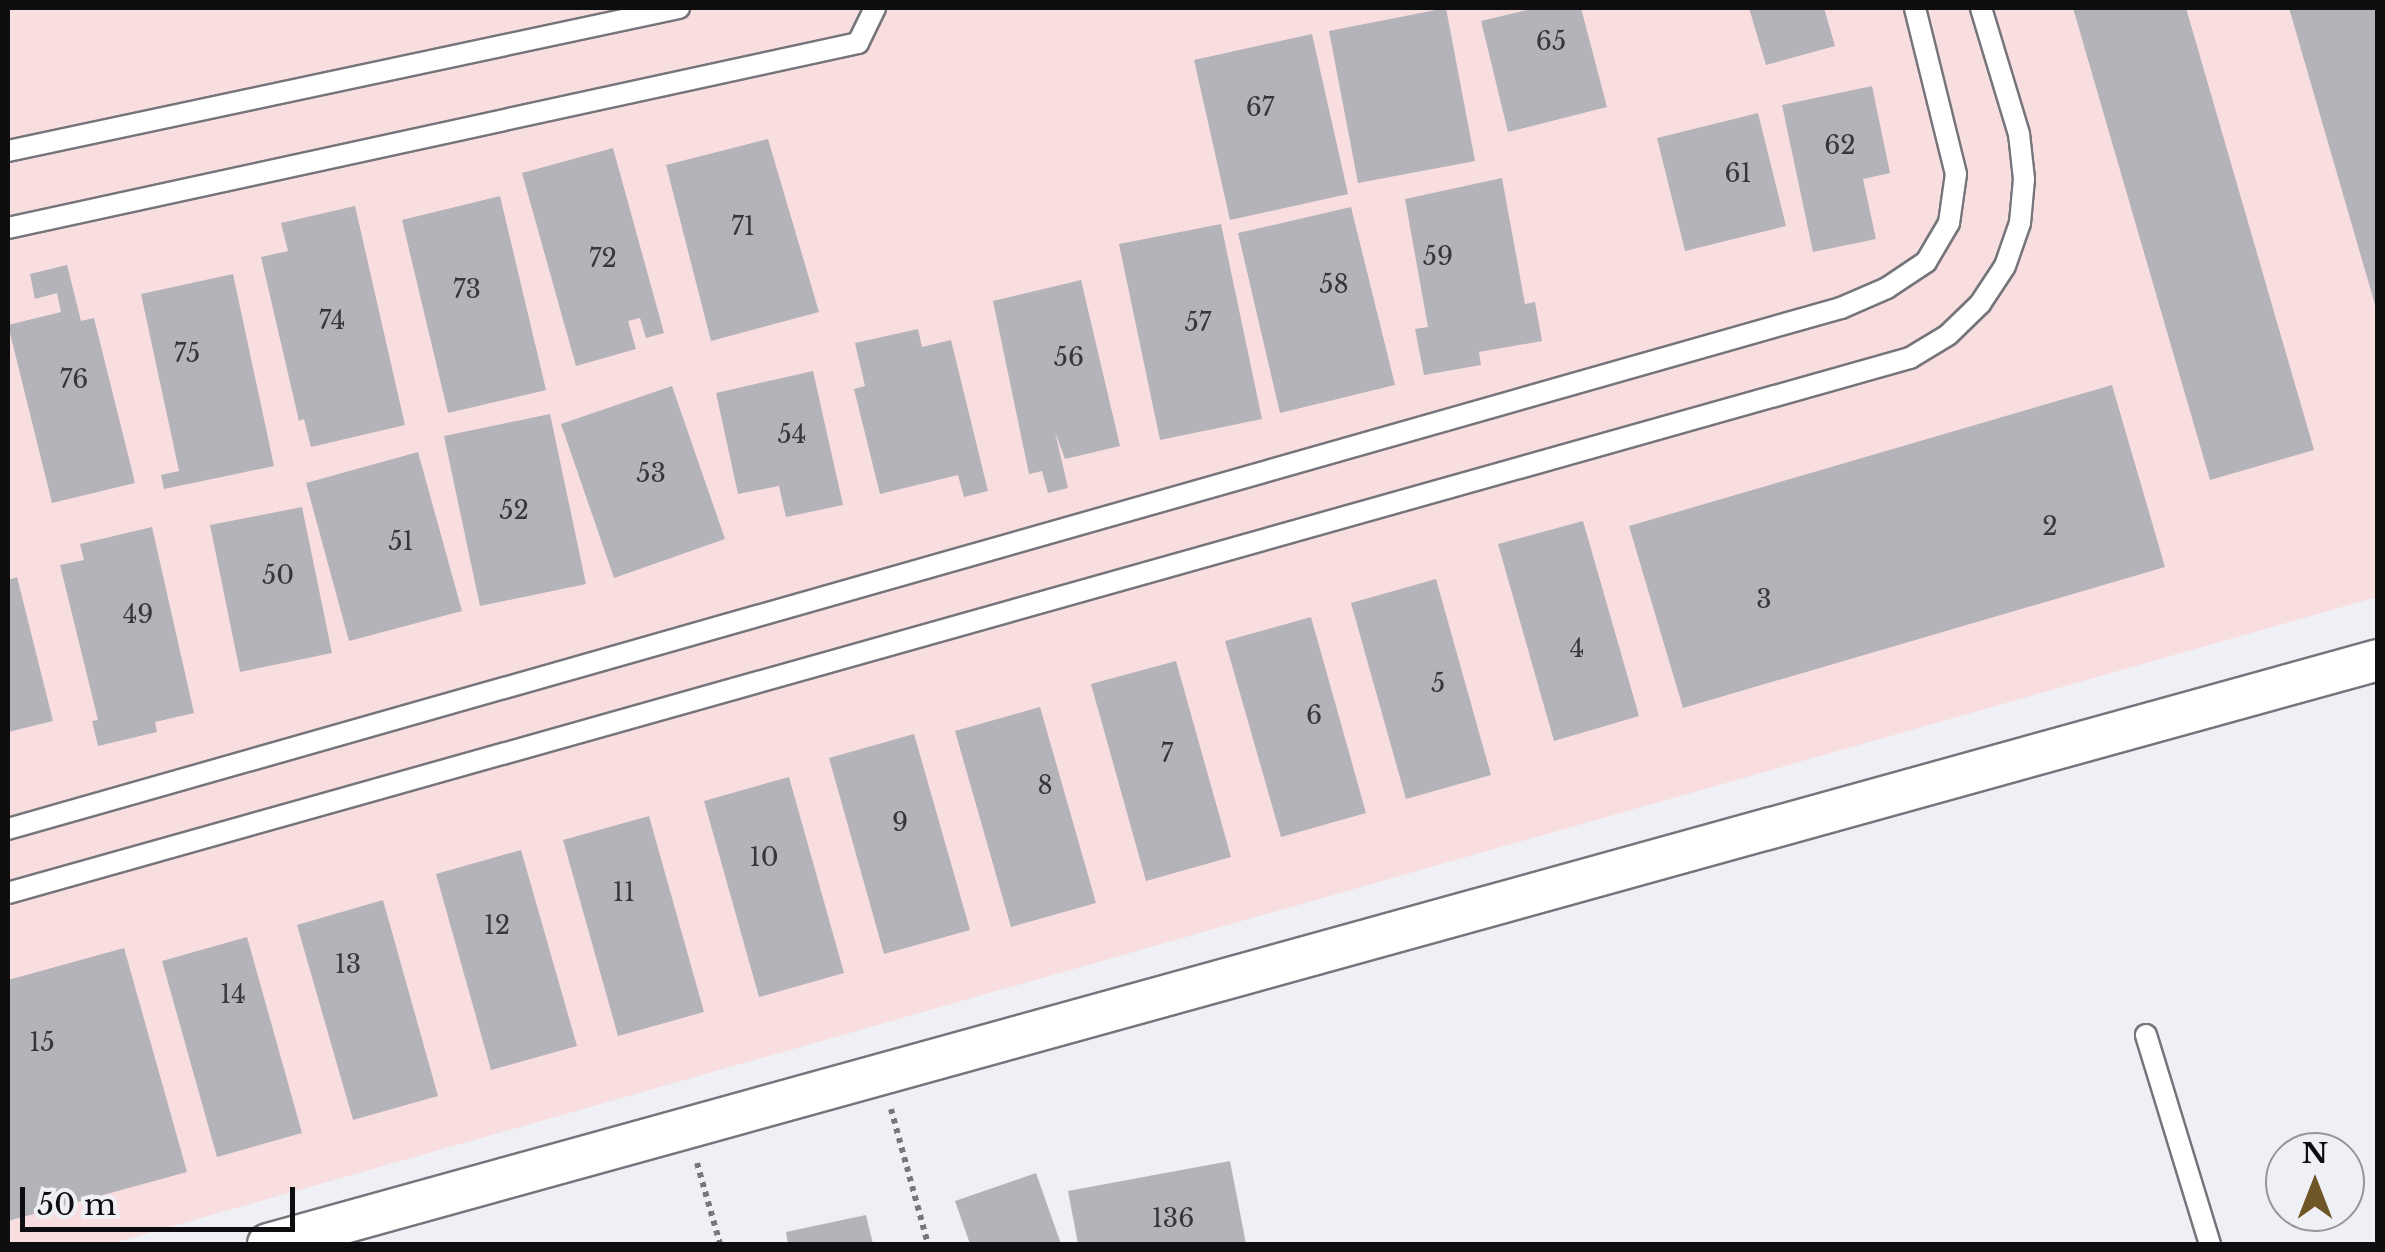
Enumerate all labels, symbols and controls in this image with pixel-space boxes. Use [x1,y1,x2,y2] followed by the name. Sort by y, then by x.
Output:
[1536,27,1566,57] house number: 65
[1246,93,1274,123] house number: 67
[1824,131,1856,161] house number: 62
[1724,159,1752,189] house number: 61
[731,212,755,242] house number: 71
[1423,242,1453,272] house number: 59
[589,244,617,274] house number: 72
[1319,270,1349,300] house number: 58
[453,275,481,305] house number: 73
[319,306,345,336] house number: 74
[1185,308,1211,338] house number: 57
[174,339,200,369] house number: 75
[1054,343,1084,373] house number: 56
[60,365,88,395] house number: 76
[778,420,806,450] house number: 54
[636,459,666,489] house number: 53
[499,496,529,526] house number: 52
[2042,512,2058,542] house number: 2
[388,527,414,557] house number: 51
[262,561,294,591] house number: 50
[1756,585,1772,615] house number: 3
[123,600,153,630] house number: 49
[1570,634,1584,664] house number: 4
[1431,669,1445,699] house number: 5
[1306,701,1322,731] house number: 6
[1161,739,1173,769] house number: 7
[1037,771,1053,801] house number: 8
[892,808,908,838] house number: 9
[750,843,778,873] house number: 10
[613,878,635,908] house number: 11
[484,911,510,941] house number: 12
[335,950,361,980] house number: 13
[220,980,246,1010] house number: 14
[29,1028,55,1058] house number: 15
[2265,1132,2365,1232] north arrow
[2302,1136,2328,1171] text: N
[25,1167,300,1229] scale bar
[37,1186,116,1223] text: 50 m
[1152,1204,1194,1234] house number: 136

